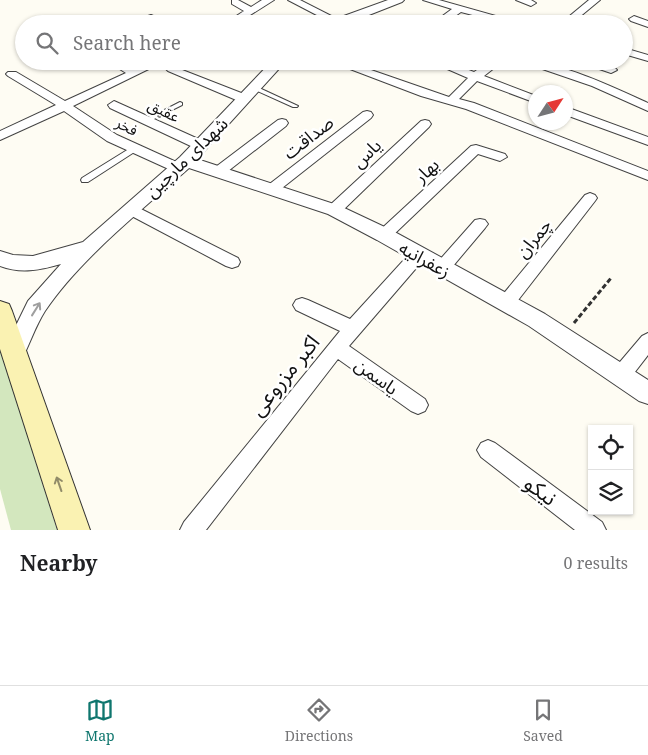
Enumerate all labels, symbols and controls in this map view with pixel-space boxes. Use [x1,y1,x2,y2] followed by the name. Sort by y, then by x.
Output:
[15,15,633,70] search box
[33,29,61,57] icon: search
[73,30,181,56] text: Search here
[528,85,573,130] north arrow
[144,94,183,127] street label: عقیق
[278,110,338,164] street label: صداقت
[139,111,233,203] street label: شهدای مارچین
[112,112,142,140] street label: فخر
[346,133,386,173] street label: یاس
[408,152,444,188] street label: بهار
[510,213,556,263] street label: چمران
[395,235,455,283] street label: زعفرانیه
[31,302,41,316] one-way arrow
[243,328,325,422] street label: اکبر مزروعی
[350,352,404,400] street label: یاسمن
[588,425,633,515] map controls
[588,425,633,470] button: locate
[519,469,563,511] street label: نیکو
[588,470,633,515] button: layers
[53,476,63,492] one-way arrow
[20,549,98,577] text: Nearby
[564,552,628,574] text: 0 results
[85,696,115,745] tab: Map
[285,696,353,745] tab: Directions
[523,696,563,745] tab: Saved

